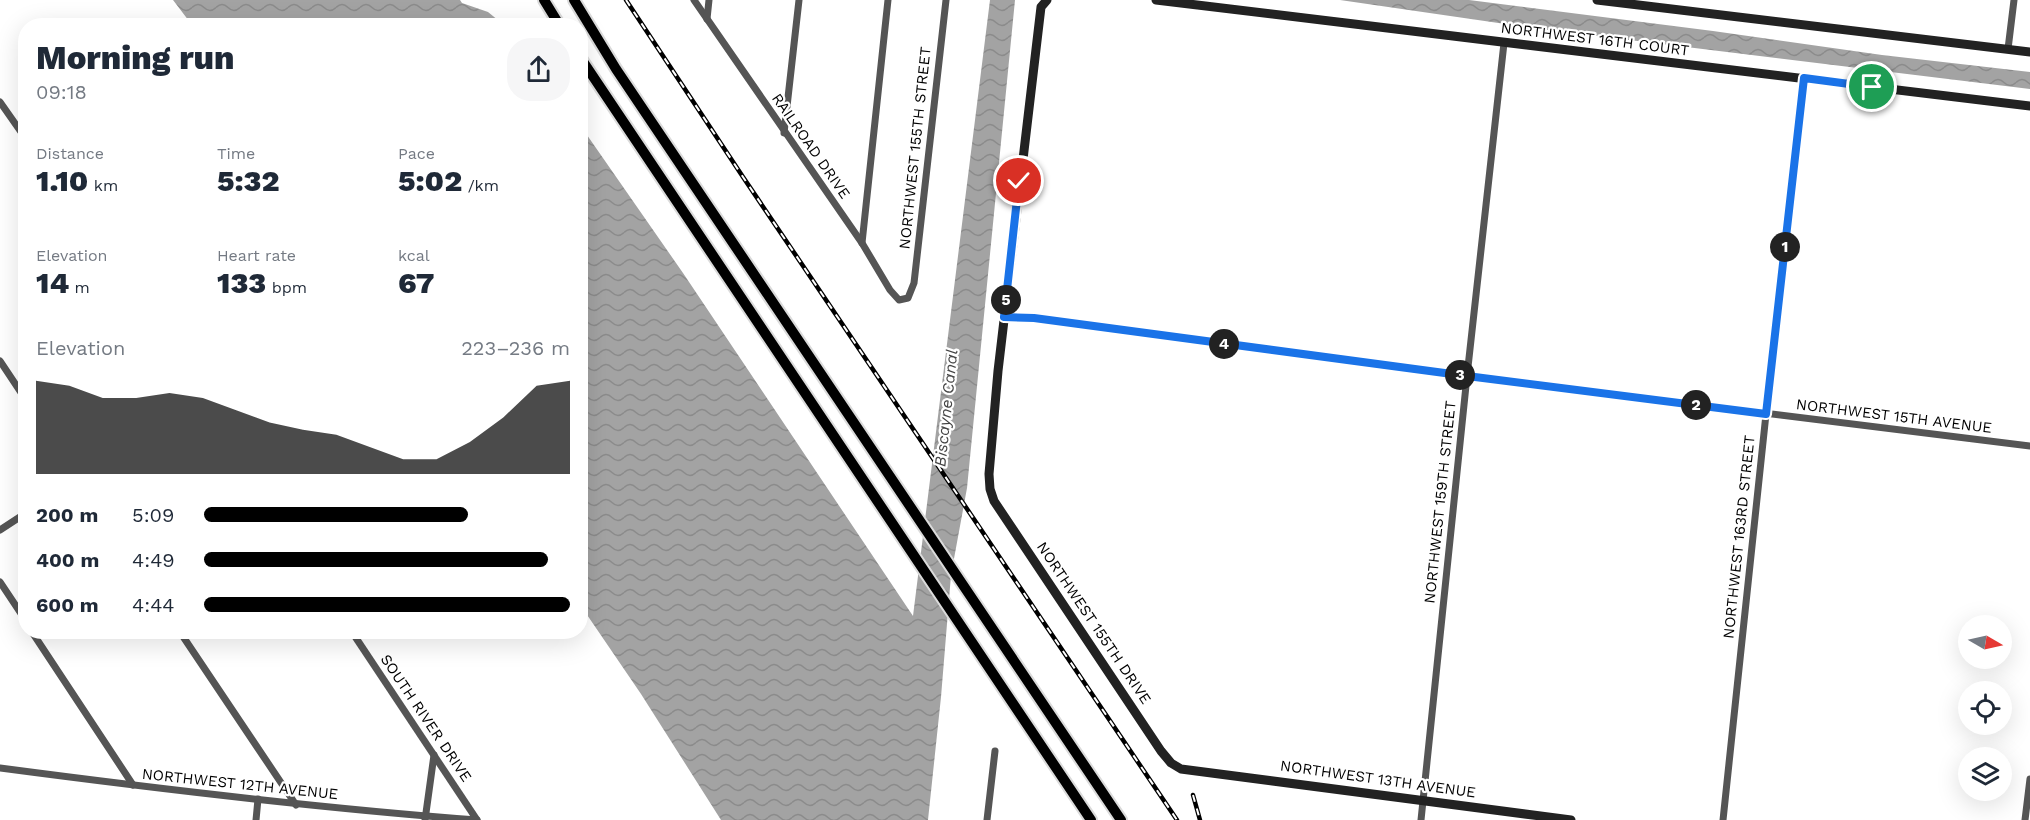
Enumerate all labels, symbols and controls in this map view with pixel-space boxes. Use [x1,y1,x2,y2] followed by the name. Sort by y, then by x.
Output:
[1500,19,1690,59] street label: NORTHWEST 16TH COURT
[36,38,235,77] text: Morning run
[507,38,570,101] button: share
[895,46,935,250] street label: NORTHWEST 155TH STREET
[1846,61,1897,112] pin
[1855,70,1888,103] icon: arrive
[36,80,87,104] text: 09:18
[768,90,854,202] street label: RAILROAD DRIVE
[36,144,104,163] text: Distance
[217,144,255,163] text: Time
[398,144,435,163] text: Pace
[993,155,1044,206] pin
[36,163,88,198] text: 1.10
[217,163,280,198] text: 5:32
[398,163,462,198] text: 5:02
[1002,164,1035,197] icon: check
[88,176,118,195] text: km
[462,176,499,195] text: /km
[1770,232,1800,262] pin: 1
[1782,237,1788,256] text: 1
[36,246,107,265] text: Elevation
[217,246,296,265] text: Heart rate
[398,246,430,265] text: kcal
[36,265,69,300] text: 14
[217,265,266,300] text: 133
[398,265,435,300] text: 67
[69,278,90,297] text: m
[266,278,307,297] text: bpm
[991,285,1021,315] pin: 5
[1001,290,1011,309] text: 5
[1209,329,1239,359] pin: 4
[1219,334,1229,353] text: 4
[36,336,125,360] text: Elevation
[461,336,570,360] text: 223–236 m
[930,348,962,468] water label: Biscayne Canal
[1445,360,1475,390] pin: 3
[1455,365,1465,384] text: 3
[1681,390,1711,420] pin: 2
[1691,395,1701,414] text: 2
[1795,395,1993,437] street label: NORTHWEST 15TH AVENUE
[1420,400,1460,604] street label: NORTHWEST 159TH STREET
[1719,434,1759,640] street label: NORTHWEST 163RD STREET
[36,503,98,527] text: 200 m
[132,503,174,527] text: 5:09
[1033,539,1155,707] street label: NORTHWEST 155TH DRIVE
[36,548,99,572] text: 400 m
[132,548,175,572] text: 4:49
[36,593,99,617] text: 600 m
[132,593,175,617] text: 4:44
[1958,615,2012,669] north arrow
[1958,615,2012,801] map controls
[377,651,475,785] street label: SOUTH RIVER DRIVE
[1958,681,2012,735] button: locate
[1958,747,2012,801] button: layers
[1279,756,1477,802] street label: NORTHWEST 13TH AVENUE
[141,765,339,803] street label: NORTHWEST 12TH AVENUE

